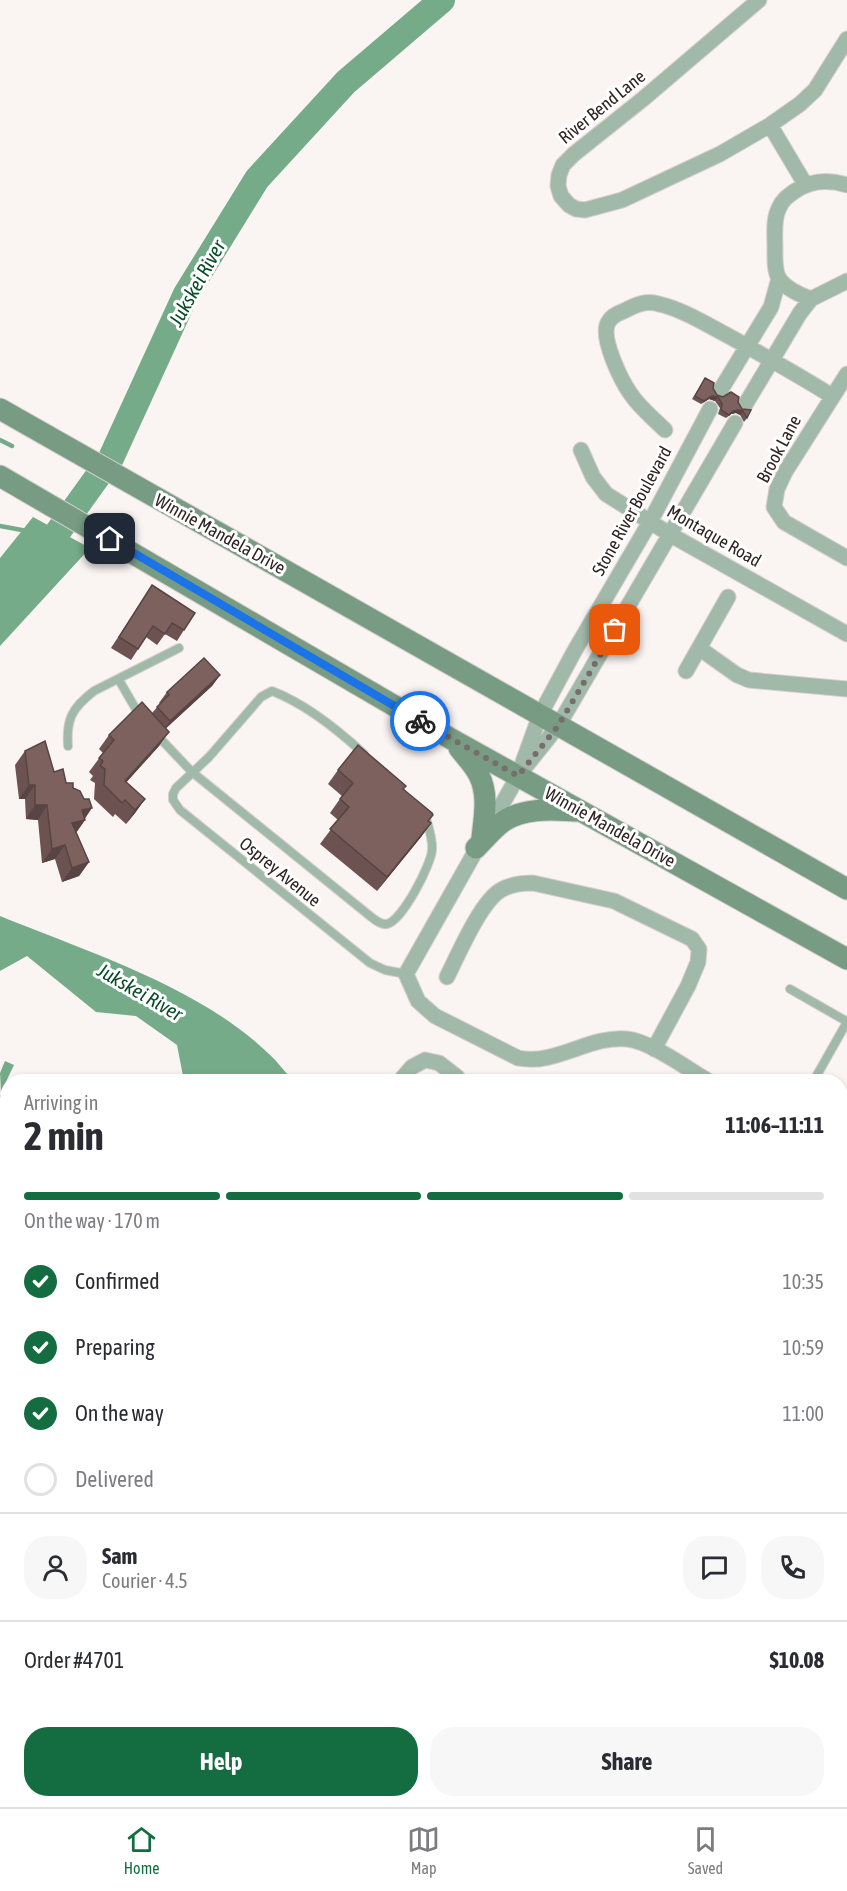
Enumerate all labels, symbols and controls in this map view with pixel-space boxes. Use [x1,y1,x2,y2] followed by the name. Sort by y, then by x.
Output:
[554,65,649,148] street label: River Bend Lane
[163,235,230,330] water label: Jukskei River
[752,411,805,486] street label: Brook Lane
[587,443,676,579] street label: Stone River Boulevard
[151,489,289,578] street label: Winnie Mandela Drive
[664,500,765,571] street label: Montaque Road
[84,513,135,564] pin
[93,522,126,555] icon: home
[589,604,640,655] pin
[598,613,631,646] icon: bag
[390,691,450,751] courier
[404,705,437,738] icon: bike
[541,782,679,871] street label: Winnie Mandela Drive
[235,832,325,911] street label: Osprey Avenue
[93,958,188,1026] water label: Jukskei River
[24,1091,98,1114] text: Arriving in
[725,1112,824,1138] text: 11:06–11:11
[24,1114,104,1158] text: 2 min
[24,1209,160,1232] text: On the way · 170 m
[24,1265,57,1298] icon: check
[75,1268,160,1294] text: Confirmed
[782,1270,824,1293] text: 10:35
[24,1331,57,1364] icon: check
[75,1334,155,1360] text: Preparing
[782,1336,824,1359] text: 10:59
[24,1397,57,1430] icon: check
[75,1400,164,1426] text: On the way
[782,1402,824,1425] text: 11:00
[75,1466,154,1492] text: Delivered
[24,1536,87,1599] button: person
[683,1536,746,1599] button: chat
[761,1536,824,1599] button: phone
[102,1543,137,1569] text: Sam
[102,1569,188,1592] text: Courier · 4.5
[24,1647,124,1673] text: Order #4701
[769,1647,824,1673] text: $10.08
[24,1727,418,1796] button: Help
[430,1727,824,1796] button: Share
[124,1823,159,1877] tab: Home
[407,1823,440,1877] tab: Map
[688,1823,723,1877] tab: Saved

